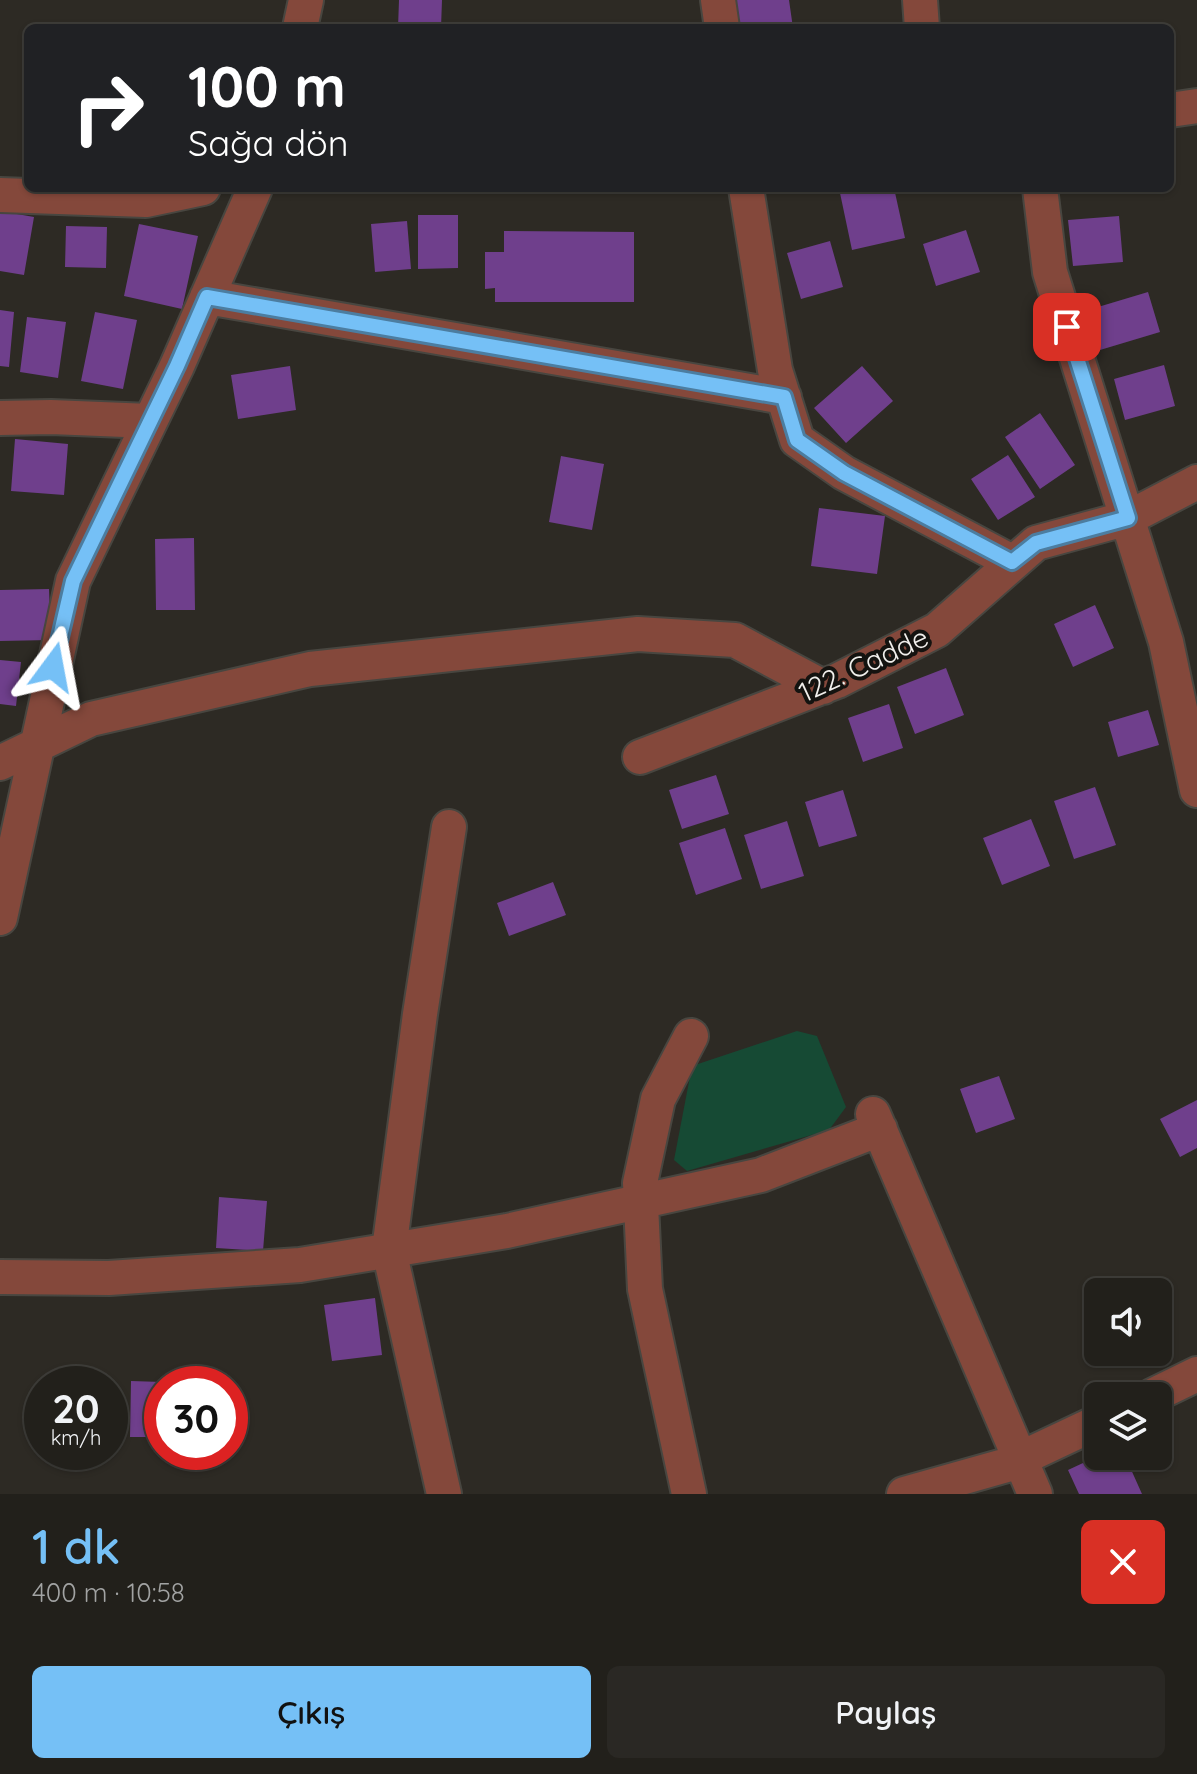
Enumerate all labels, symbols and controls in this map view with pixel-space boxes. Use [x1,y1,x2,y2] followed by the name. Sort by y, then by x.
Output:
[188,51,346,121] text: 100 m
[56,56,160,160] icon: right
[188,120,349,165] text: Sağa dön
[1033,293,1101,361] pin
[1045,305,1089,349] icon: arrive
[793,619,933,709] street label: 122. Cadde
[11,625,95,709] position arrow
[1084,1278,1172,1470] map controls
[1084,1278,1172,1366] button: sound
[144,1366,248,1470] speed limit sign: 30
[1084,1382,1172,1470] button: layers
[52,1383,100,1433] text: 20
[51,1425,101,1450] text: km/h
[32,1516,120,1576] text: 1 dk
[1081,1520,1165,1604] button: close
[32,1576,185,1609] text: 400 m · 10:58
[32,1666,591,1758] button: Çıkış
[607,1666,1165,1758] button: Paylaş

